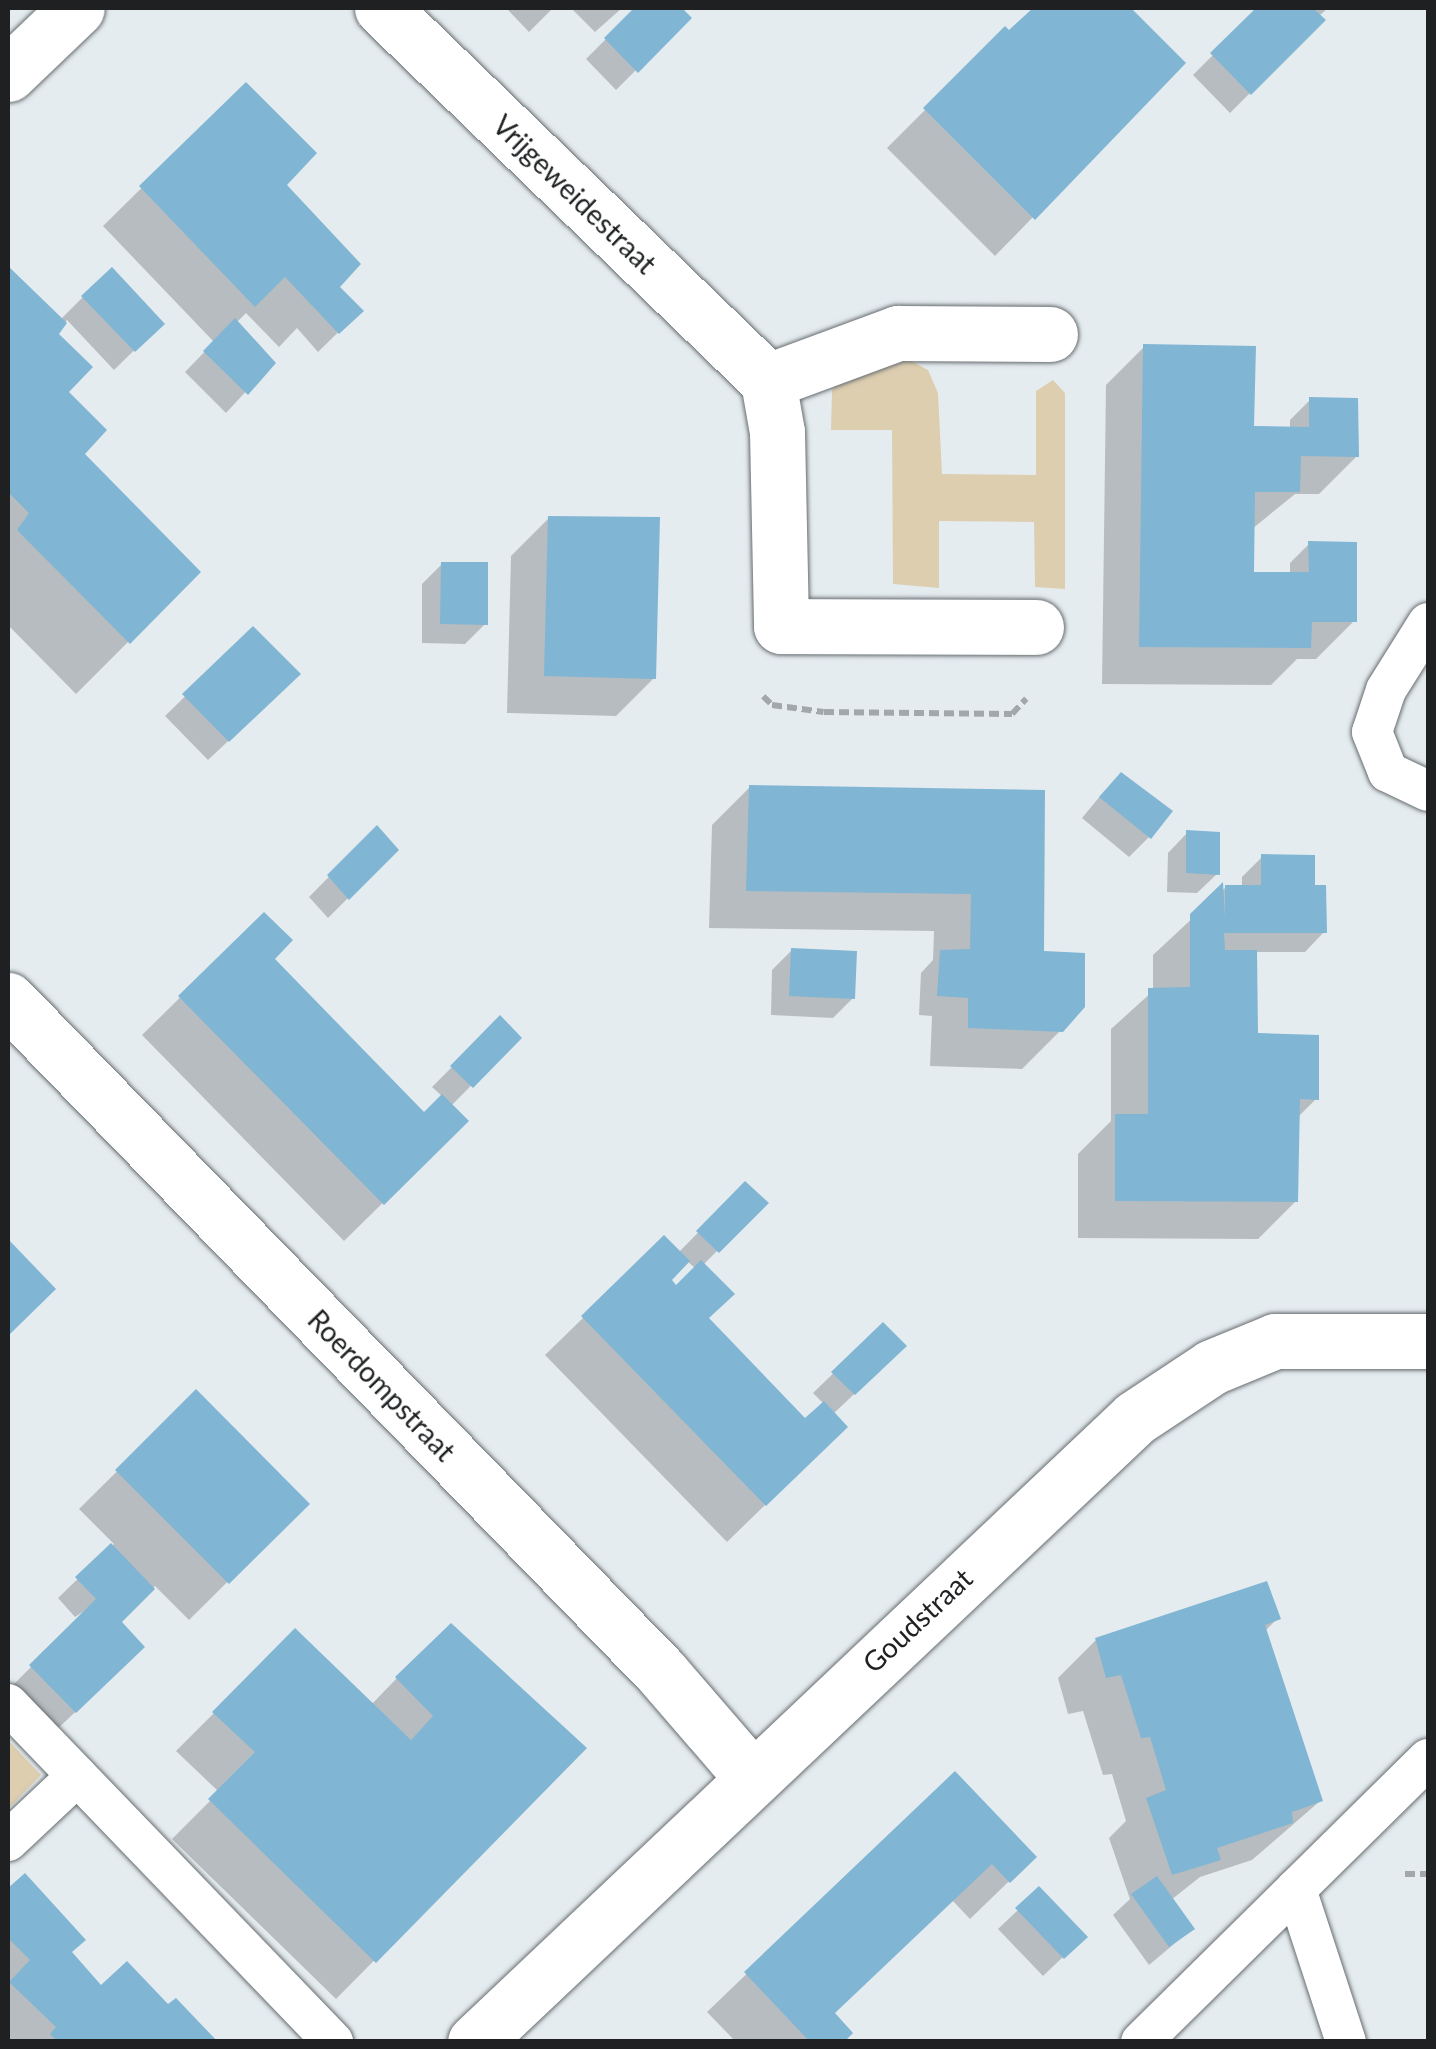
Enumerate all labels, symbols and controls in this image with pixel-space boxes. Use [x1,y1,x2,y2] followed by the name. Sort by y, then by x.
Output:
[487,108,663,280] street label: Vrijgeweidestraat
[301,1302,463,1468] street label: Roerdompstraat
[855,1561,979,1679] street label: Goudstraat

